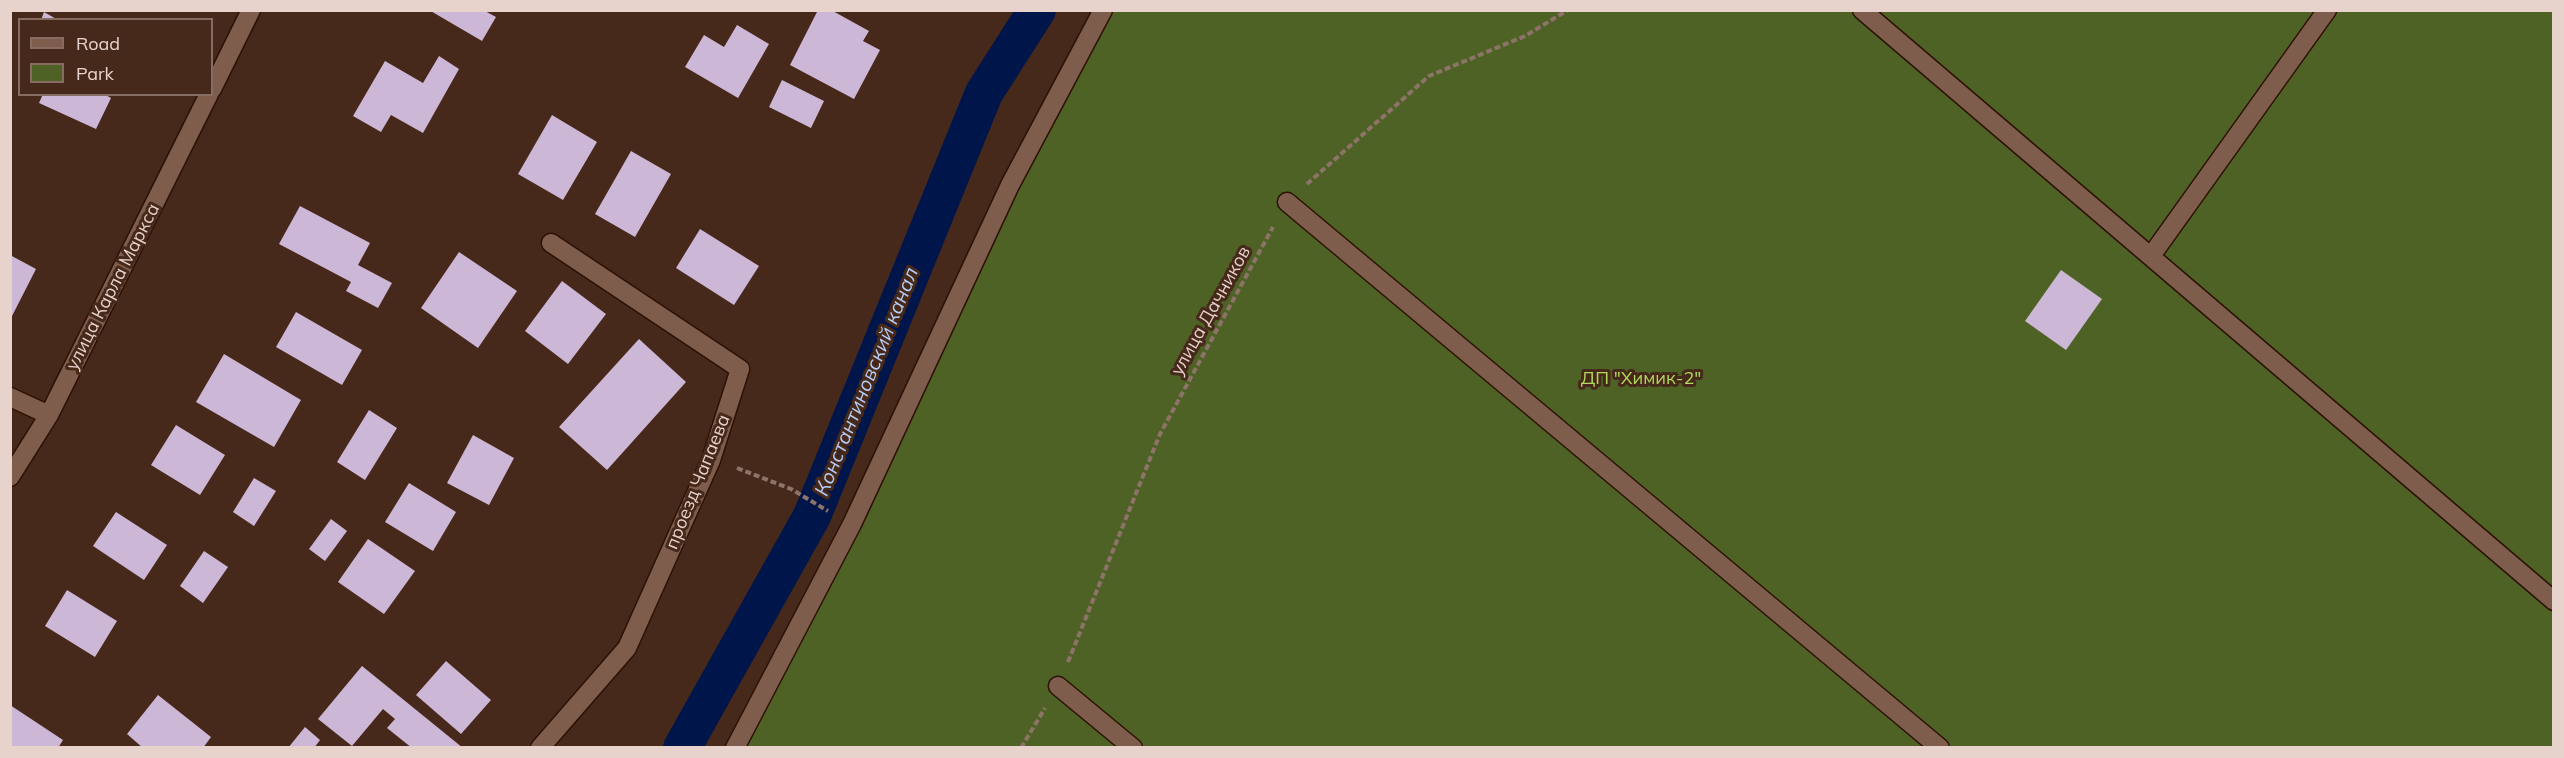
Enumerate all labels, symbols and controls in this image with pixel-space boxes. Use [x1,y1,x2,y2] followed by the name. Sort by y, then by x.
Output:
[18,18,213,96] legend
[76,32,120,55] text: Road
[76,62,114,85] text: Park
[62,200,164,374] street label: улица Карла Маркса
[1167,243,1255,379] street label: улица Дачников
[810,264,924,500] water label: Константиновский канал
[1581,368,1701,390] park label: ДП "Химик-2"
[661,412,735,552] street label: проезд Чапаева

